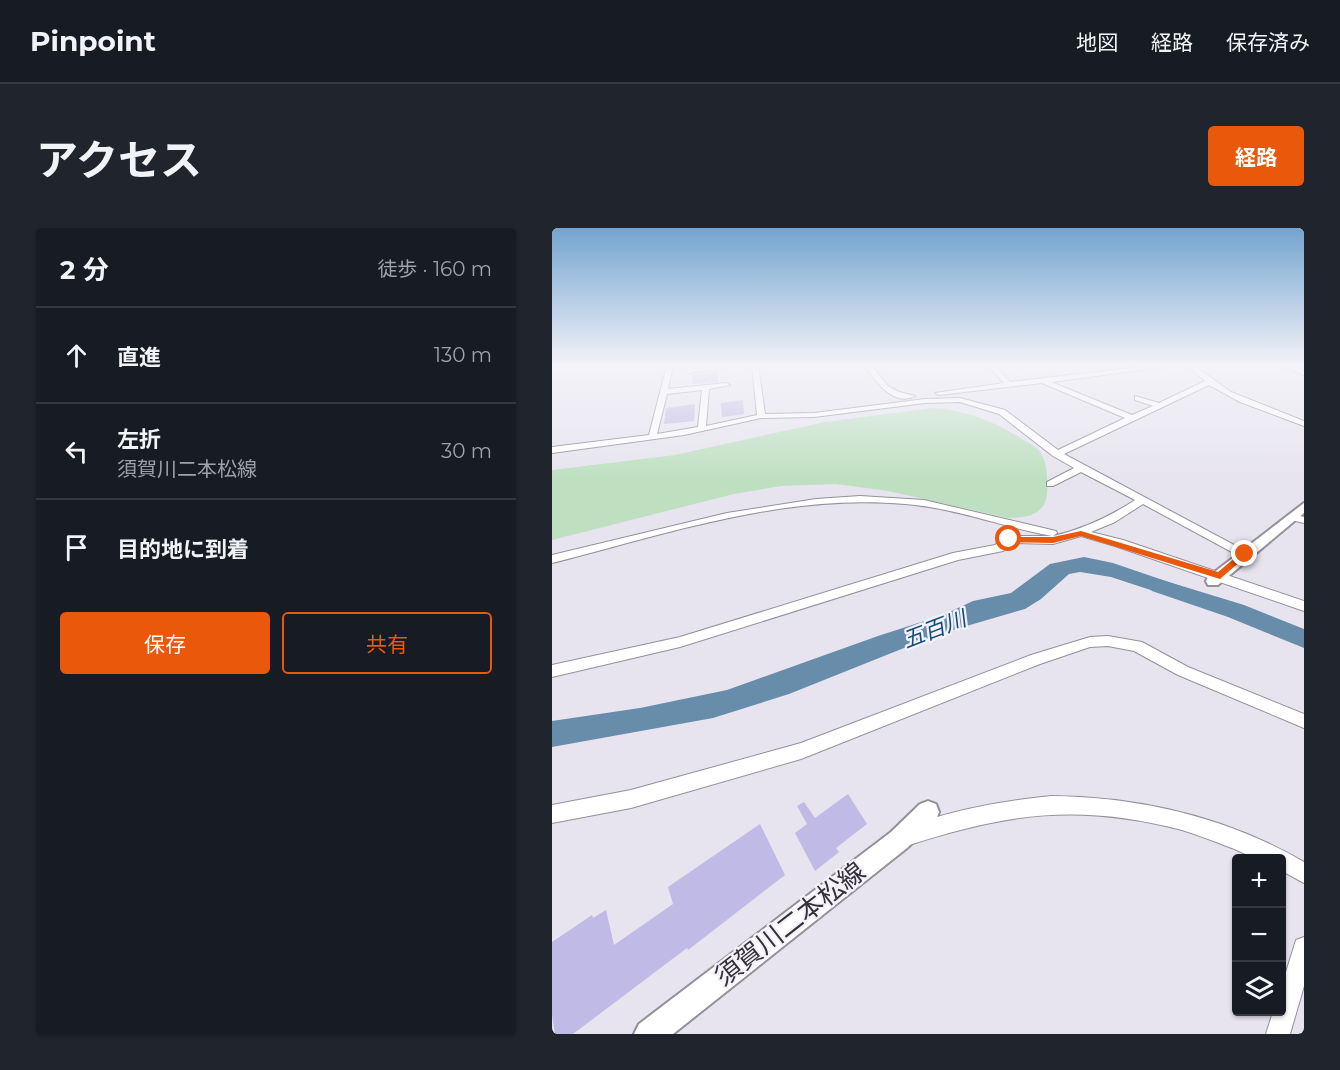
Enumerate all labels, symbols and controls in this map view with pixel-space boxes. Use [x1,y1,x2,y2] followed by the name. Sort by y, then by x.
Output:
[30,24,156,58] text: Pinpoint
[1076,30,1118,55] text: 地図
[1151,30,1193,55] text: 経路
[1226,30,1310,55] text: 保存済み
[1208,126,1304,186] button: 経路
[36,134,202,186] text: アクセス
[60,254,109,286] text: 2 分
[377,257,492,281] text: 徒歩 · 160 m
[60,339,93,372] icon: ahead
[434,343,492,367] text: 130 m
[117,344,161,371] text: 直進
[117,426,161,453] text: 左折
[60,435,93,468] icon: left
[441,439,492,463] text: 30 m
[117,457,257,481] text: 須賀川二本松線
[995,525,1021,551] route start
[60,531,93,564] icon: arrive
[117,536,249,563] text: 目的地に到着
[1231,540,1257,566] route end
[899,604,972,654] water label: 五百川
[60,612,270,674] button: 保存
[282,612,492,674] button: 共有
[1232,854,1286,1016] map controls
[1232,854,1286,908] button: +
[708,855,872,993] street label: 須賀川二本松線
[1232,908,1286,962] button: −
[1232,962,1286,1016] button: layers

